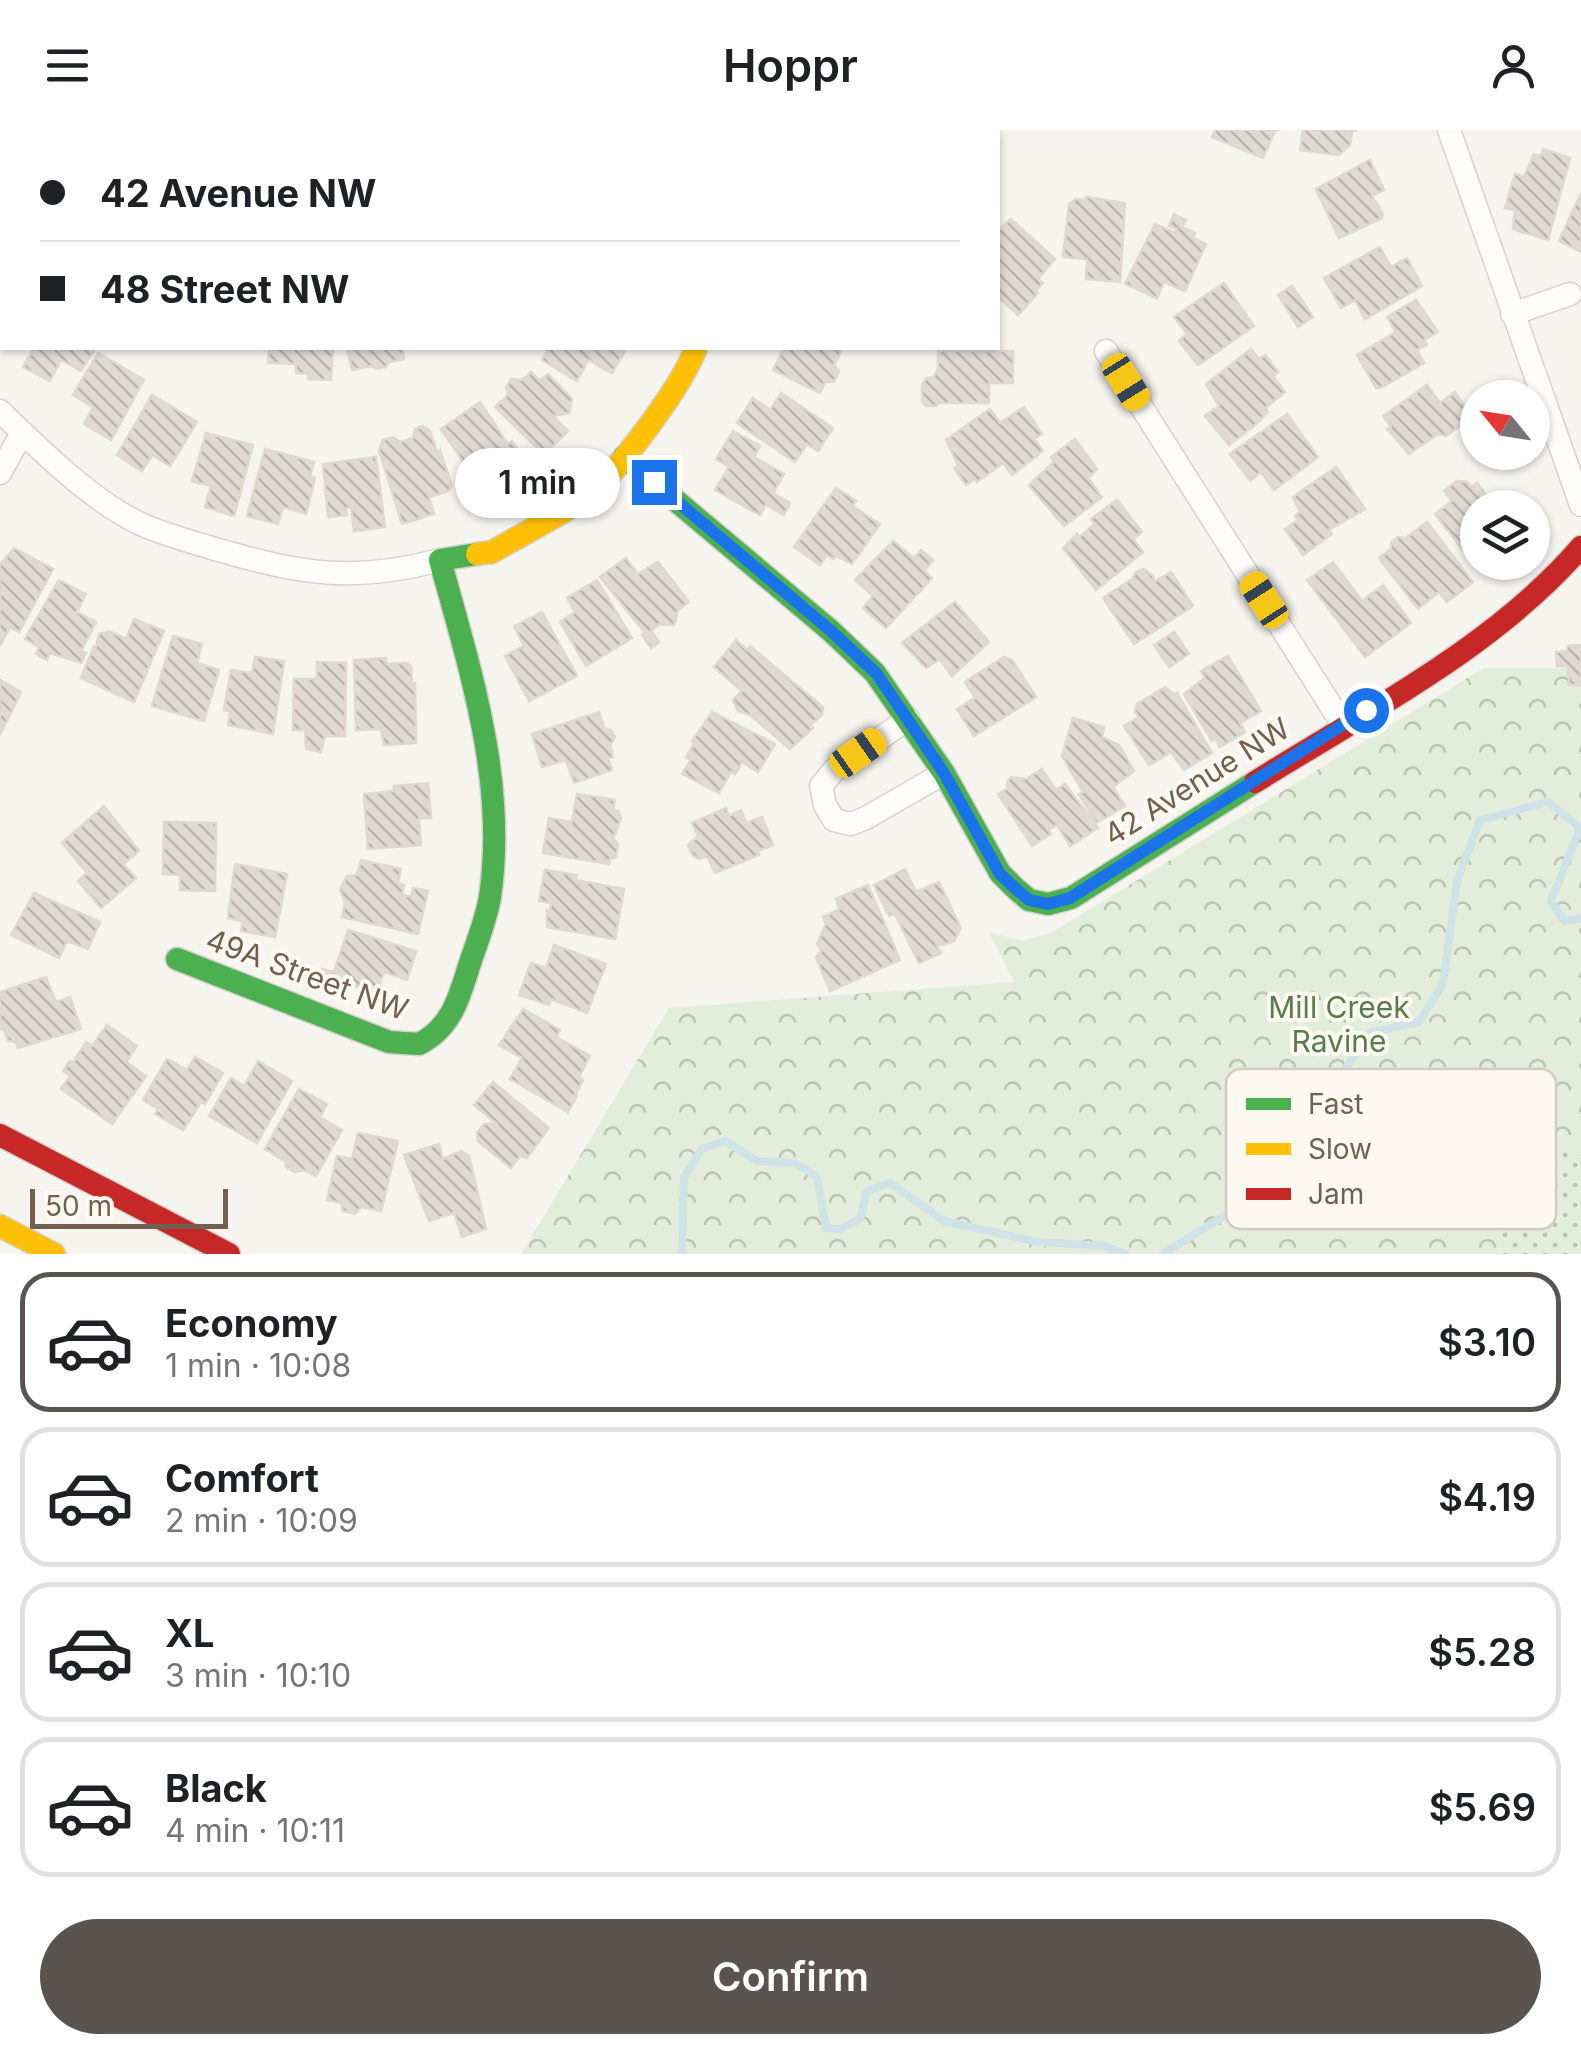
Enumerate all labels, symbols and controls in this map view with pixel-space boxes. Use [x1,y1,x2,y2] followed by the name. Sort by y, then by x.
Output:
[40,38,95,93] icon: menu
[723,38,858,93] text: Hoppr
[1486,38,1541,93] icon: person
[100,170,377,216] text: 42 Avenue NW
[100,266,349,312] text: 48 Street NW
[1097,349,1155,415] car
[1460,380,1550,470] north arrow
[1460,380,1550,580] map controls
[454,447,619,517] callout: 1 min
[632,460,677,505] route end
[498,463,577,502] text: 1 min
[1460,490,1550,580] button: layers
[1235,567,1293,633] car
[1344,688,1389,733] route start
[1097,710,1296,853] street label: 42 Avenue NW
[825,724,891,782] car
[201,921,413,1027] street label: 49A Street NW
[1268,989,1410,1059] park label: Mill Creek Ravine
[1226,1069,1556,1229] legend
[1308,1087,1364,1121] text: Fast
[1308,1132,1372,1166] text: Slow
[1308,1177,1364,1211] text: Jam
[30,1184,228,1228] scale bar
[45,1189,112,1223] text: 50 m
[45,1297,135,1387] icon: car
[165,1300,338,1346] text: Economy
[1438,1319,1536,1365] text: $3.10
[165,1346,351,1385] text: 1 min · 10:08
[45,1452,135,1542] icon: car
[165,1455,319,1501] text: Comfort
[1438,1474,1536,1520] text: $4.19
[165,1501,358,1540] text: 2 min · 10:09
[45,1607,135,1697] icon: car
[165,1610,215,1656] text: XL
[1428,1629,1536,1675] text: $5.28
[165,1656,351,1695] text: 3 min · 10:10
[45,1762,135,1852] icon: car
[165,1765,267,1811] text: Black
[1429,1784,1536,1830] text: $5.69
[165,1811,345,1850] text: 4 min · 10:11
[40,1919,1541,2034] button: Confirm

